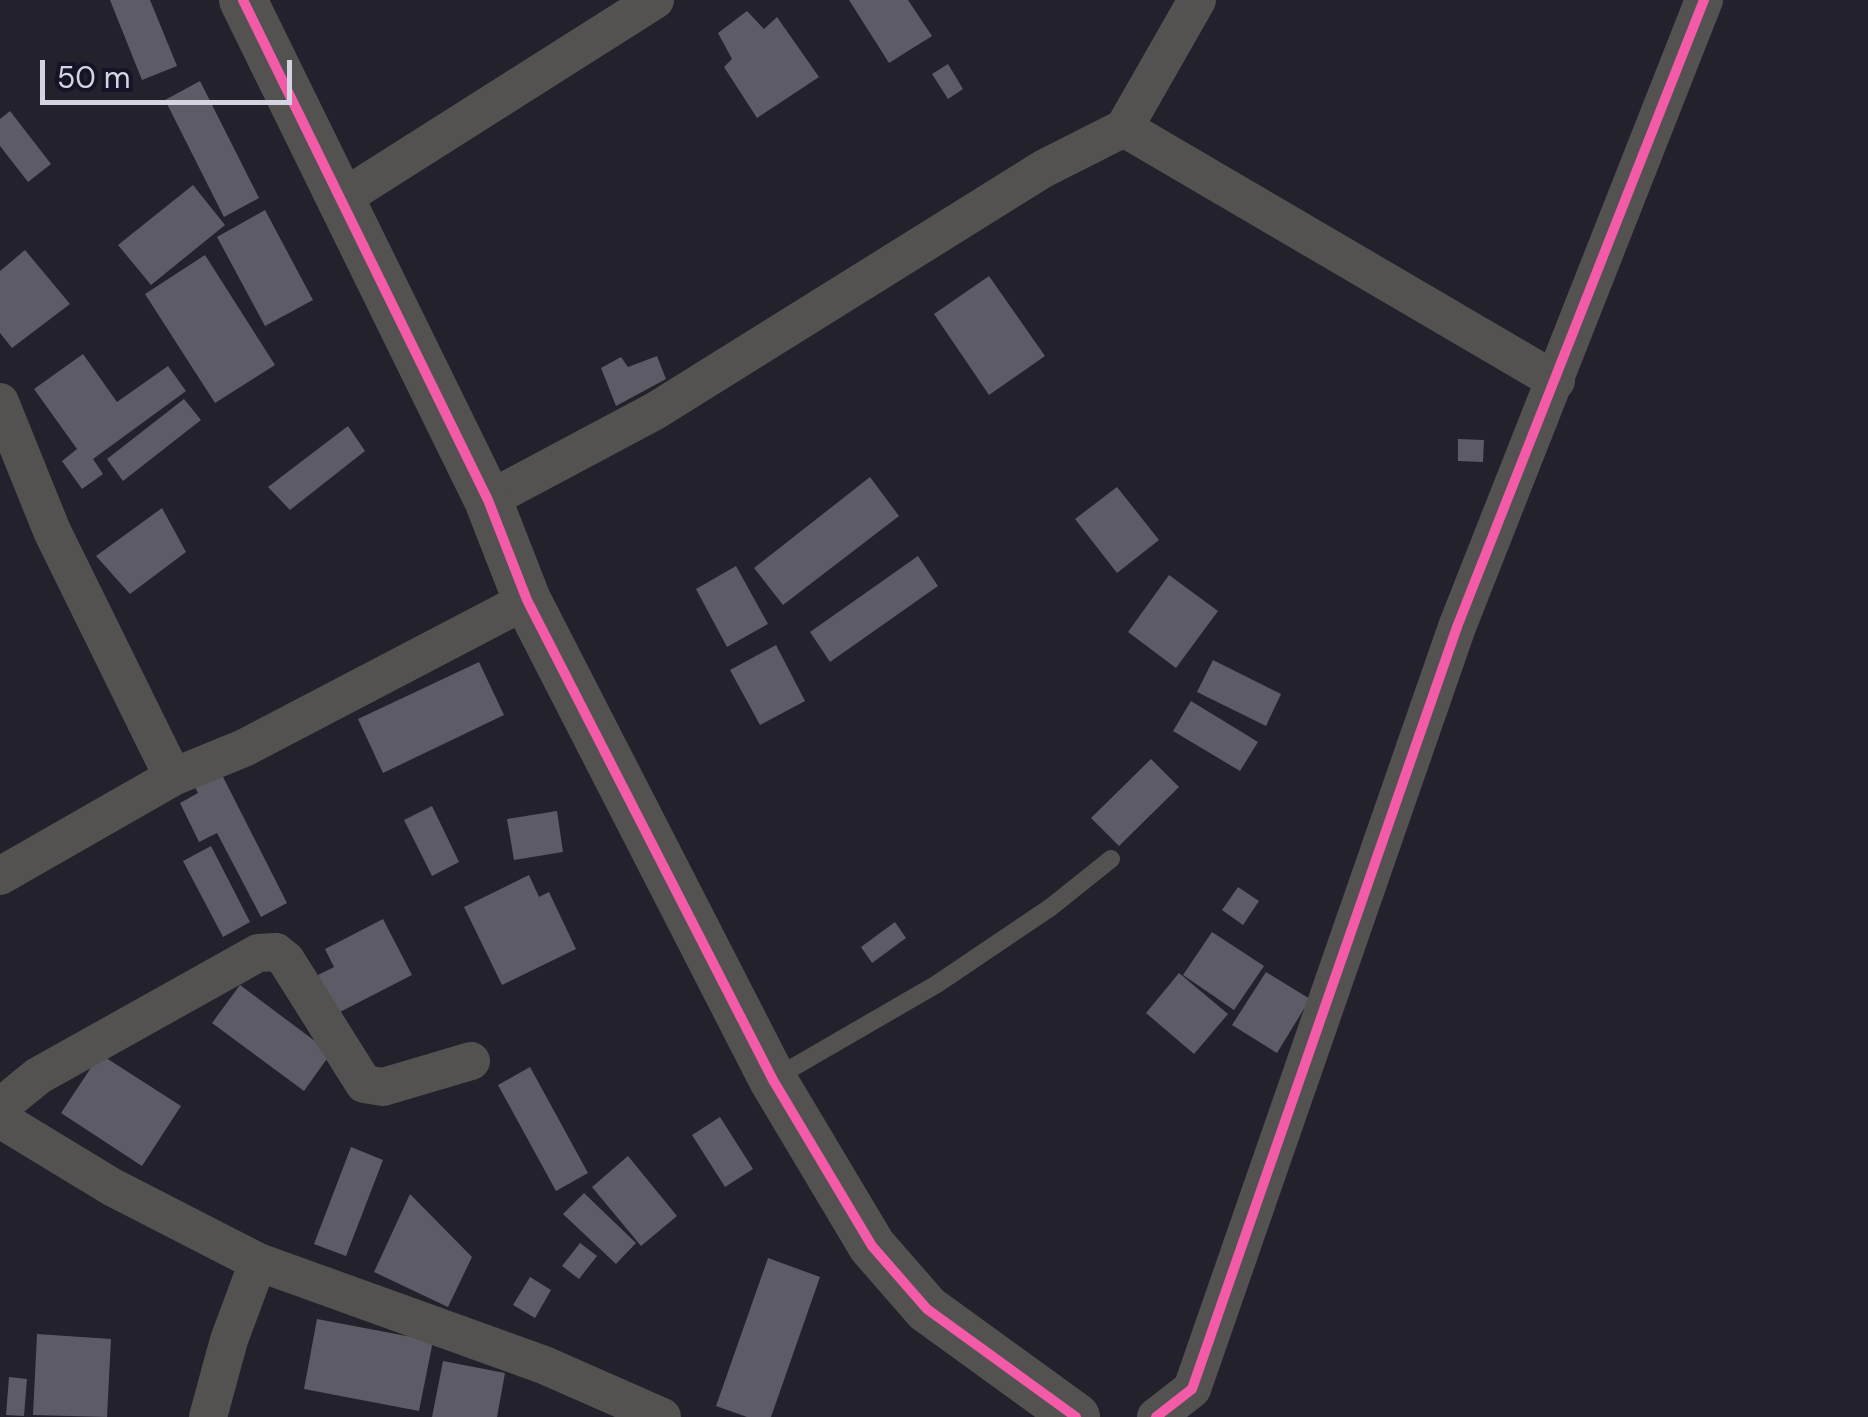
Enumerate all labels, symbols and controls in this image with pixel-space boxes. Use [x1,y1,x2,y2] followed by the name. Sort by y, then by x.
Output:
[45,40,298,102] scale bar
[57,58,131,97] text: 50 m

